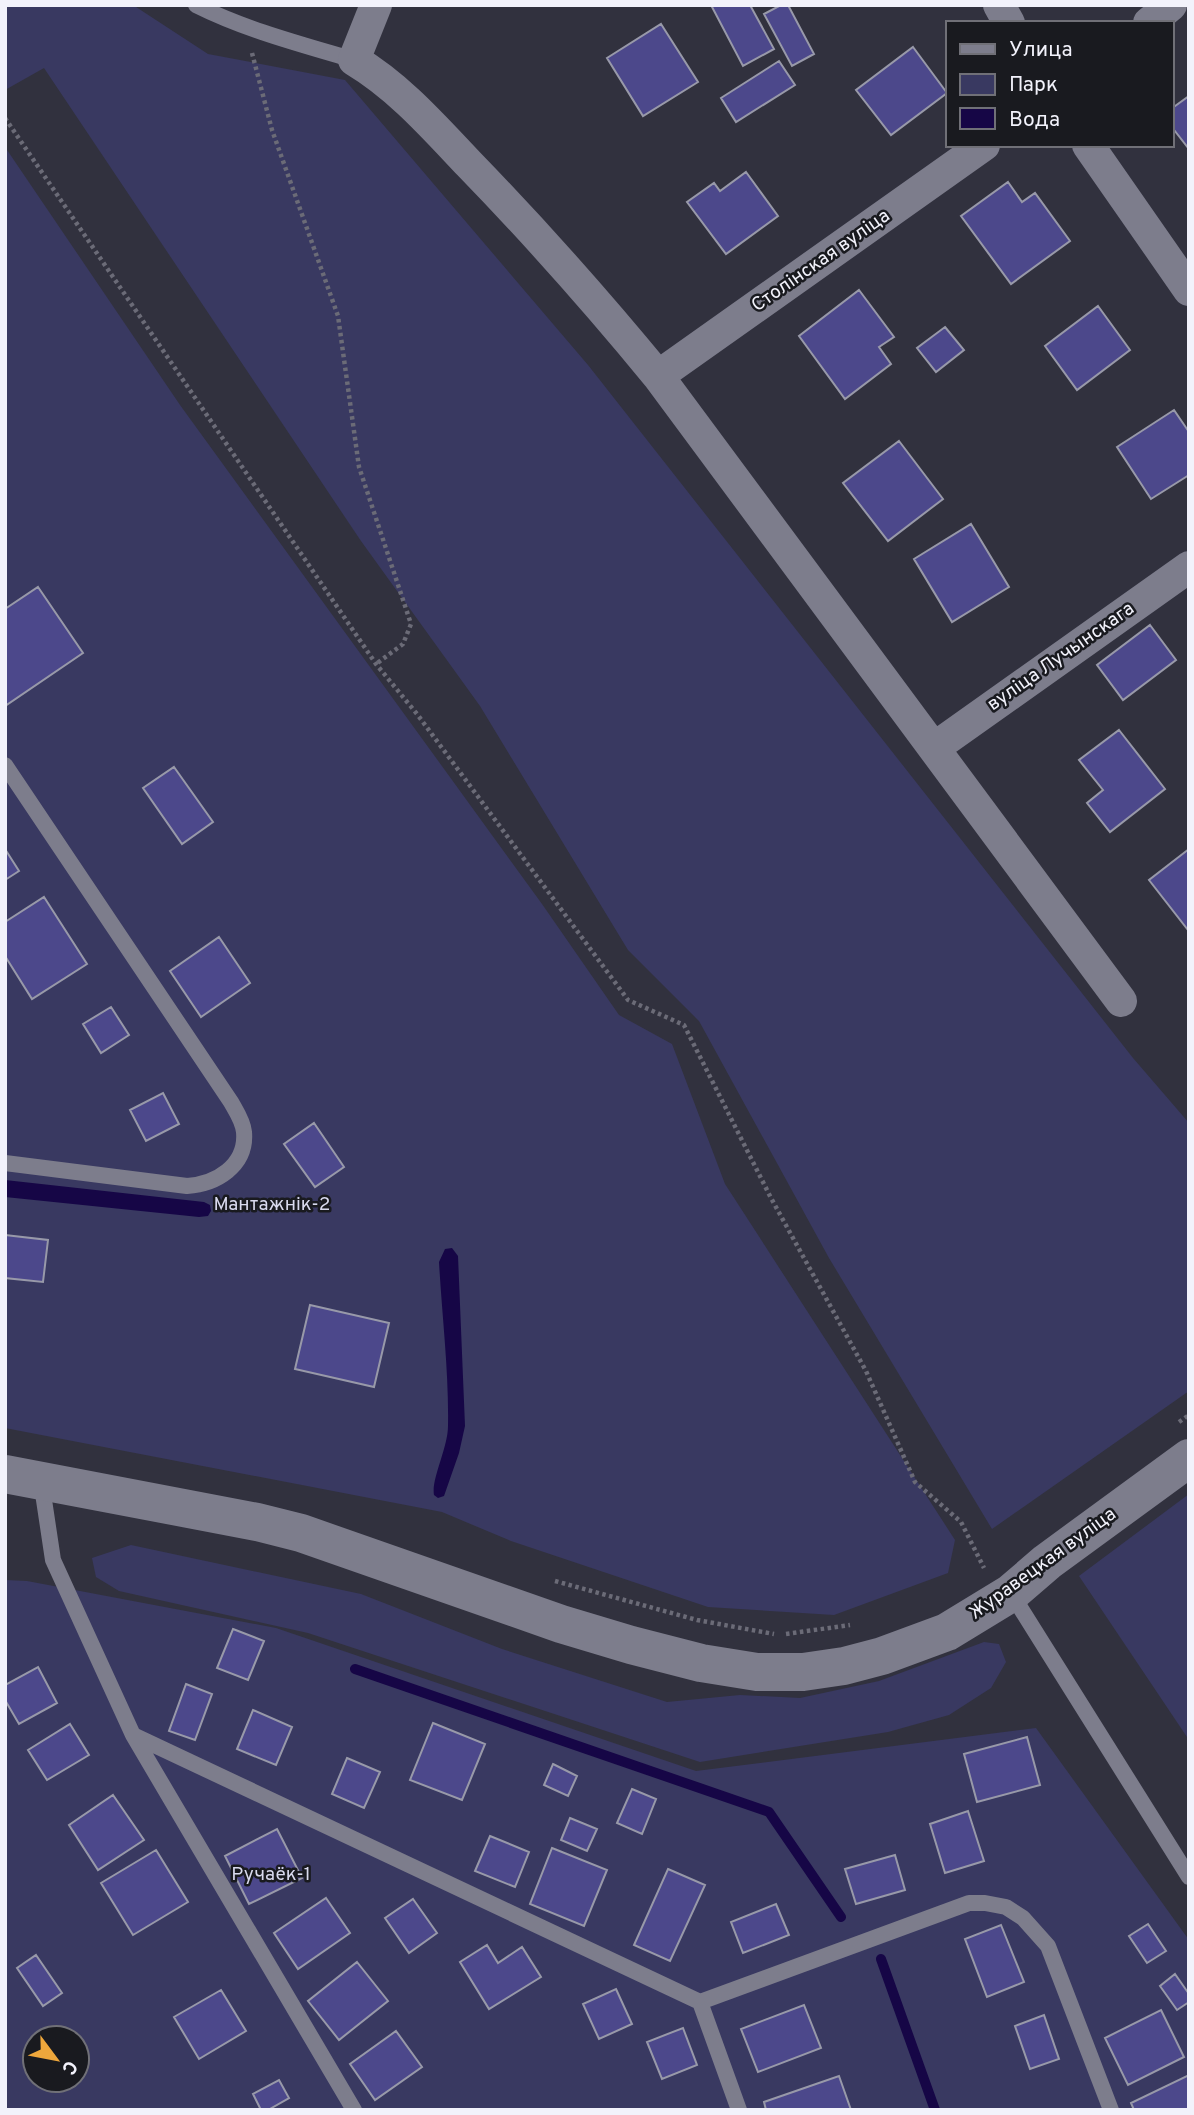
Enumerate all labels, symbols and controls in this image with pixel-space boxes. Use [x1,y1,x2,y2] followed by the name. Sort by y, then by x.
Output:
[946,21,1173,147] legend
[1009,37,1073,64] text: Улица
[1009,72,1058,99] text: Парк
[1009,107,1060,134] text: Вода
[747,204,895,318] street label: Столінская вуліца
[983,597,1139,717] street label: вуліца Лучынскага
[214,1193,330,1217] park label: Мантажнік-2
[965,1503,1121,1625] street label: Журавецкая вуліца
[231,1863,311,1887] park label: Ручаёк-1
[21,2024,91,2094] north arrow
[55,2055,82,2078] text: С

